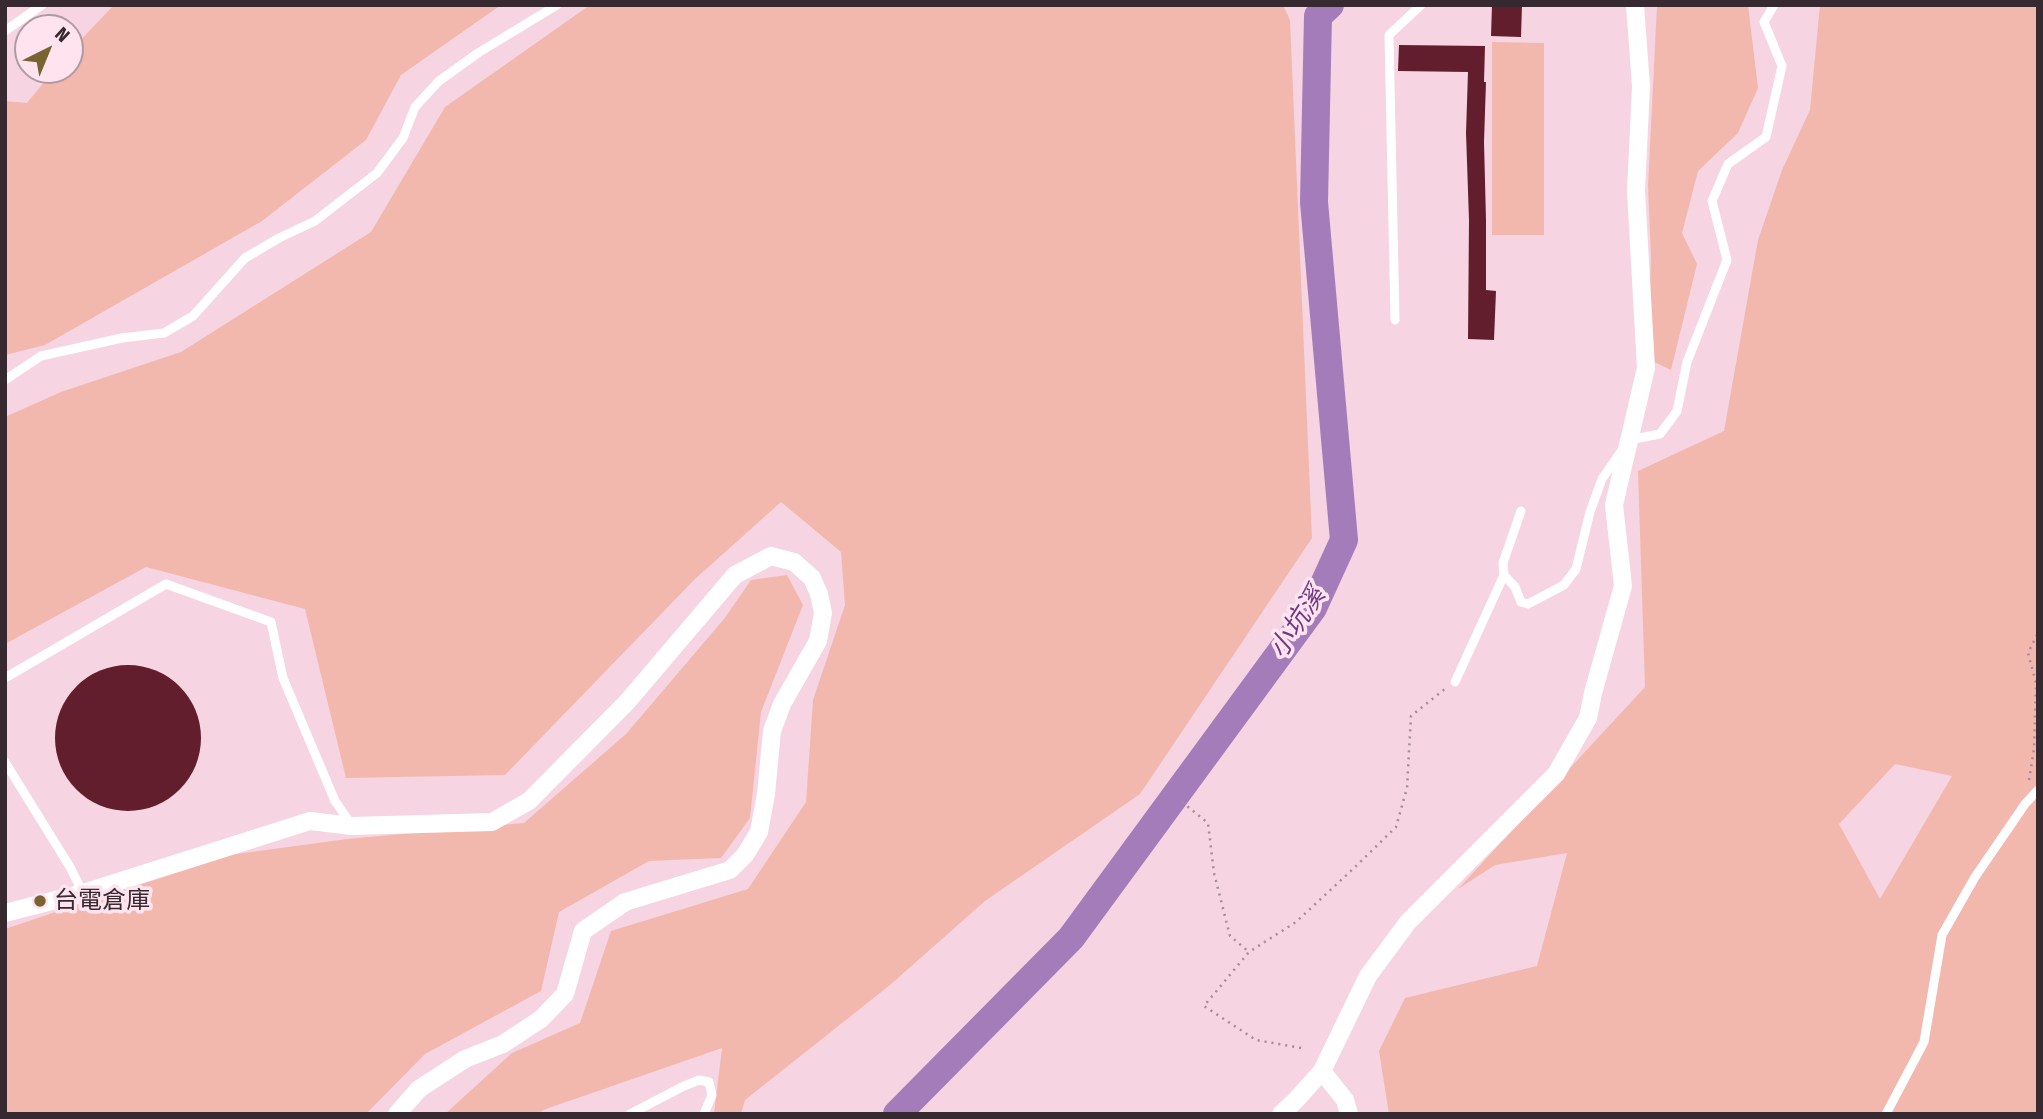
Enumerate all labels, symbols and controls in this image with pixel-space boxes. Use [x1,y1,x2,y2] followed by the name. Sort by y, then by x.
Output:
[14,14,84,84] north arrow
[50,22,74,47] text: N
[1264,582,1332,664] water label: 小坑溪
[54,887,150,915] place label: 台電倉庫
[32,893,48,909] marker: 台電倉庫

